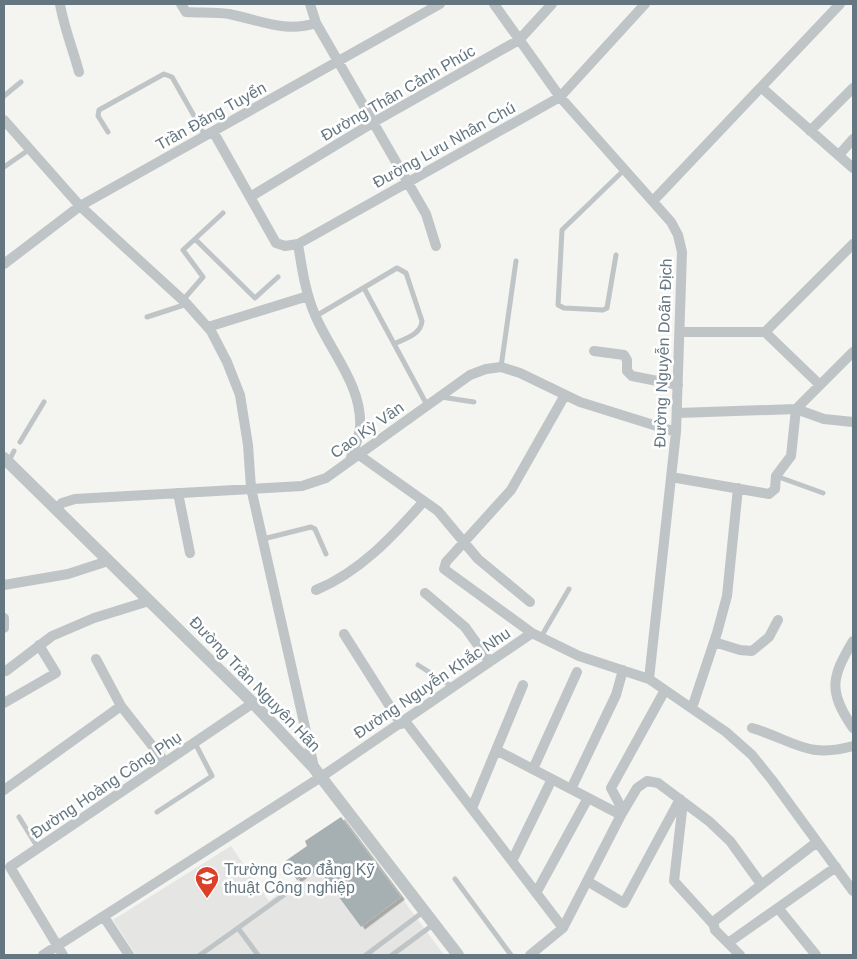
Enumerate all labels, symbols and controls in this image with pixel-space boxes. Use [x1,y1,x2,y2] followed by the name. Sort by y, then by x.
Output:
[318,42,478,144] street label: Đường Thân Cảnh Phúc
[153,79,269,153] street label: Trần Đăng Tuyển
[370,99,518,191] street label: Đường Lưu Nhân Chú
[650,258,675,448] street label: Đường Nguyễn Doãn Địch
[327,399,407,461] street label: Cao Kỳ Vân
[186,613,324,755] street label: Đường Trần Nguyên Hãn
[350,623,513,742] street label: Đường Nguyễn Khắc Nhu
[28,728,184,842] street label: Đường Hoàng Công Phụ
[224,860,374,896] place label: Trường Cao đẳng Kỹ thuật Công nghiệp
[194,865,220,899] school or university icon: Trường Cao đẳng Kỹ thuật Công nghiệp

